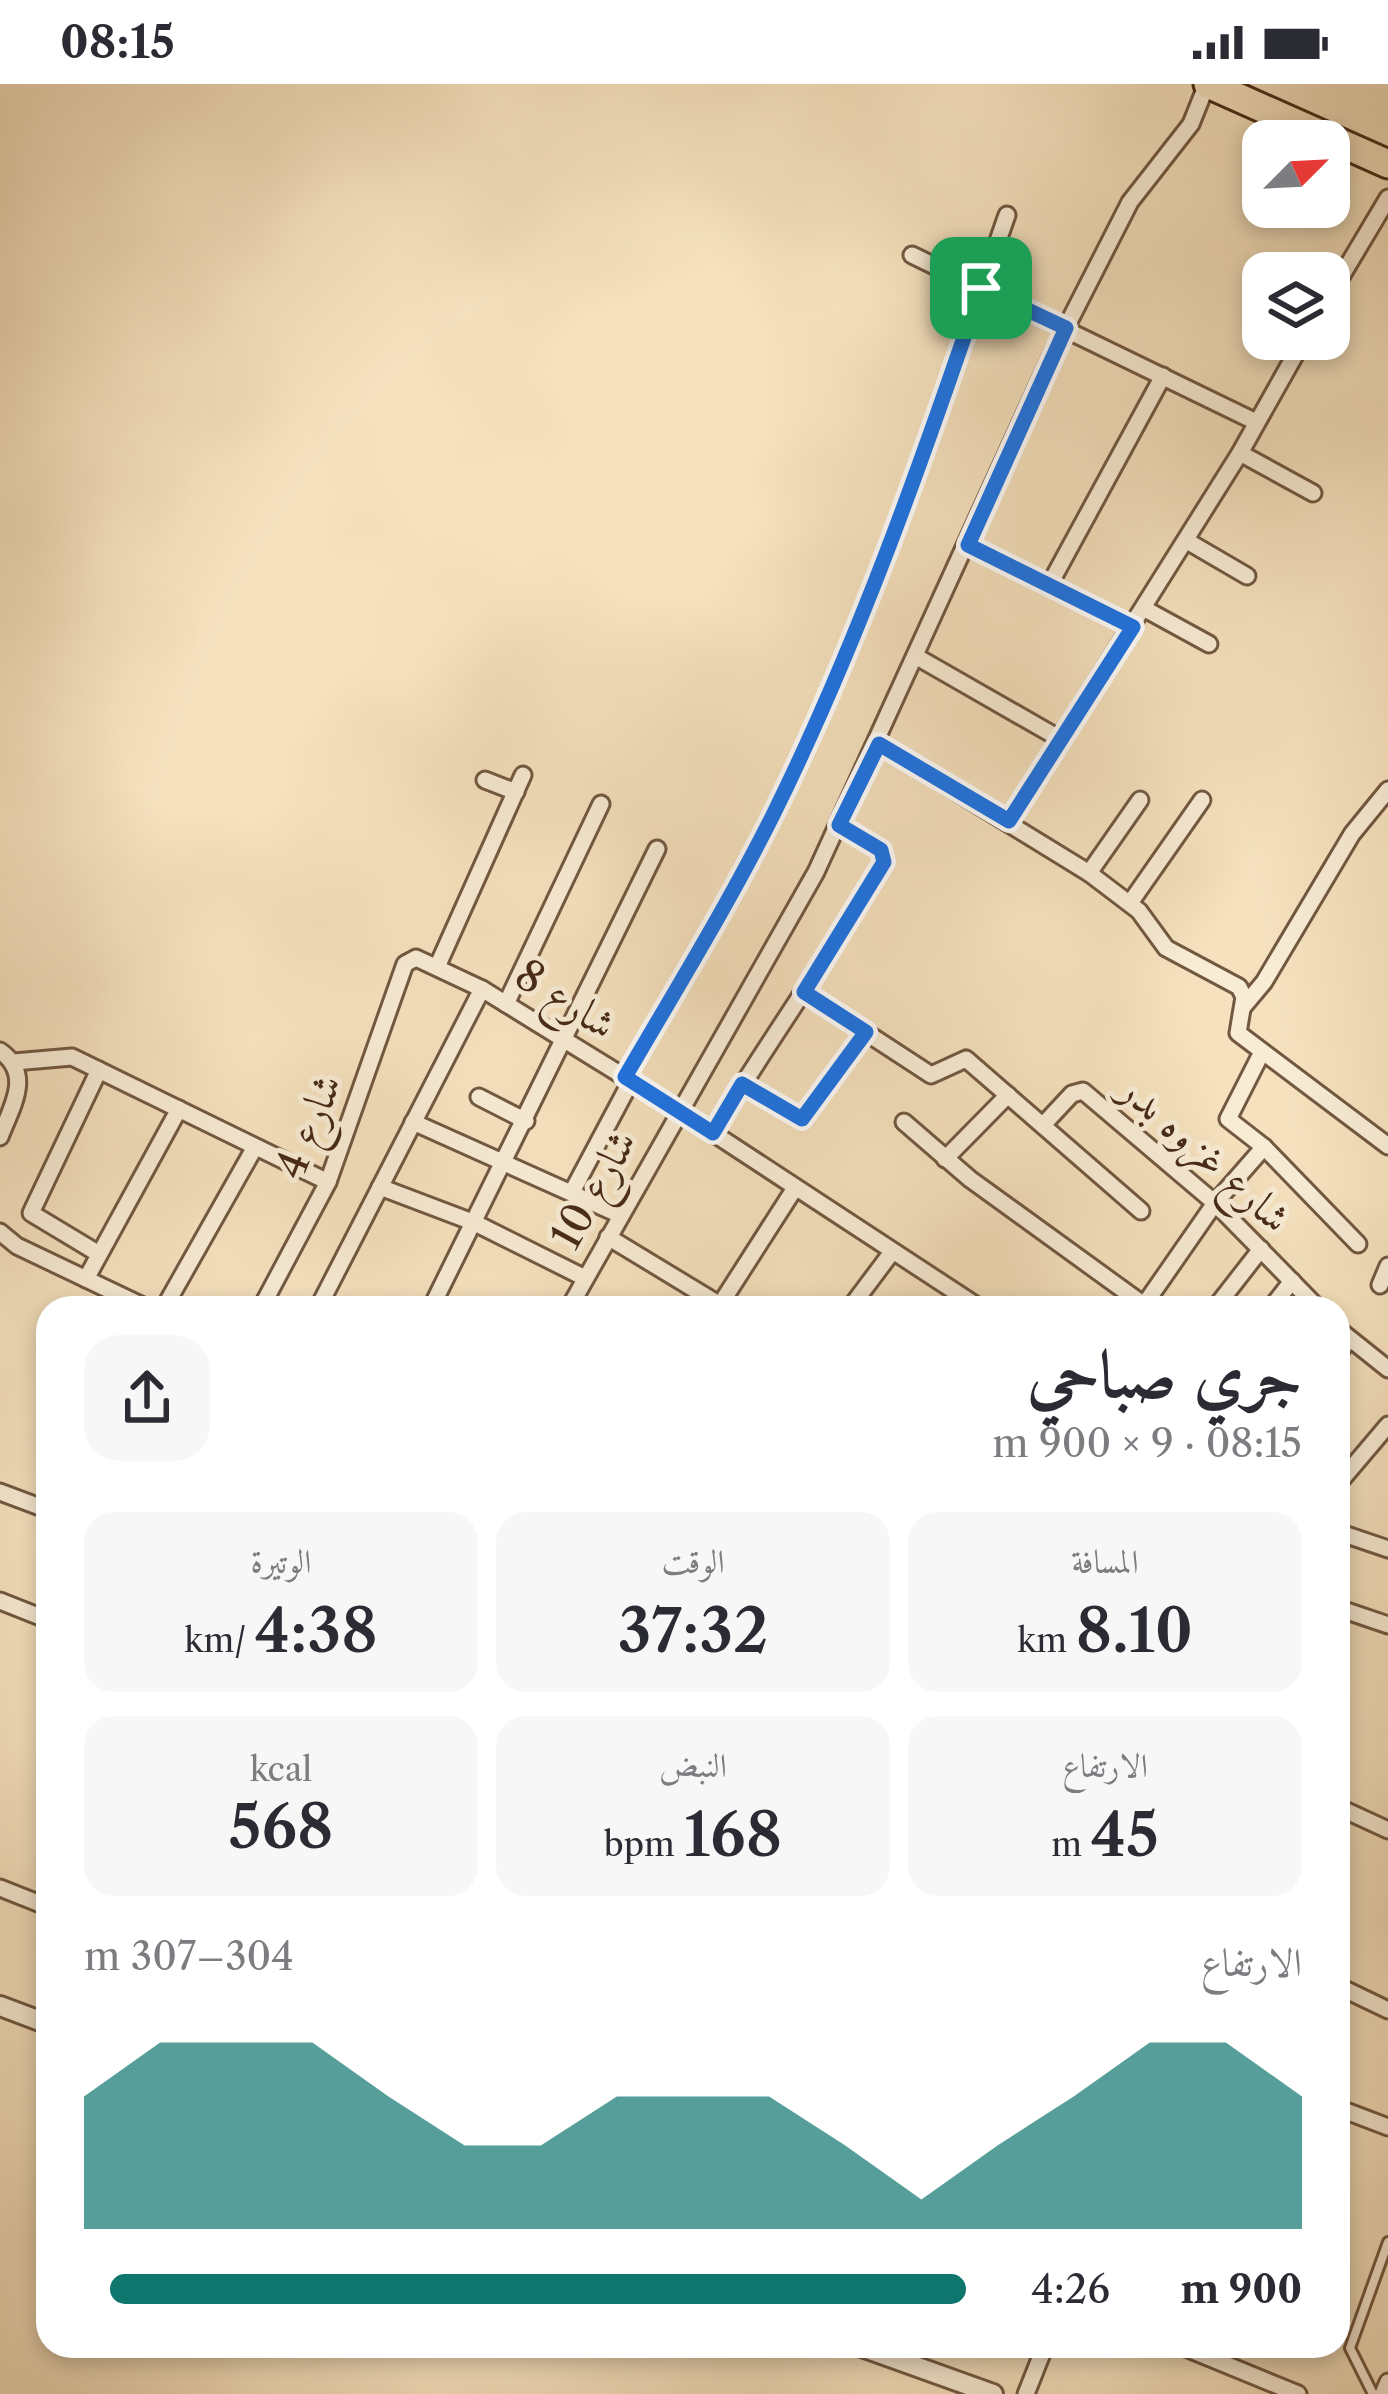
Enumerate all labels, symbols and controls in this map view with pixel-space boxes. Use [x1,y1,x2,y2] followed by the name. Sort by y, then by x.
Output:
[60,14,175,70] text: 08:15
[1242,120,1350,228] north arrow
[1242,120,1350,360] map controls
[930,237,1032,339] pin
[1242,252,1350,360] button: layers
[948,255,1014,321] icon: arrive
[501,948,626,1058] street label: شارع 8
[1100,1060,1302,1251] street label: شارع غزوه بدر
[264,1066,362,1190] street label: شارع 4
[539,1120,656,1263] street label: شارع 10
[1027,1333,1302,1414] text: جري صباحي
[84,1335,210,1461] button: share
[992,1419,1302,1467] text: 08:15 · 9 × 900 m
[251,1541,311,1582] text: الوتيرة
[661,1541,725,1582] text: الوقت
[1071,1541,1139,1582] text: المسافة
[255,1594,378,1668] text: 4:38
[618,1594,768,1668] text: 37:32
[1076,1594,1193,1668] text: 8.10
[184,1620,255,1661] text: /km
[1017,1620,1076,1661] text: km
[659,1745,727,1786] text: النبض
[1062,1745,1148,1786] text: الارتفاع
[250,1749,312,1790] text: kcal
[228,1790,334,1864] text: 568
[684,1798,782,1872] text: 168
[1091,1798,1159,1872] text: 45
[604,1824,684,1865] text: bpm
[1051,1824,1091,1865] text: m
[84,1932,294,1980] text: 304–307 m
[1201,1938,1302,1986] text: الارتفاع
[1031,2265,1110,2313] text: 4:26
[1180,2265,1302,2313] text: 900 m

